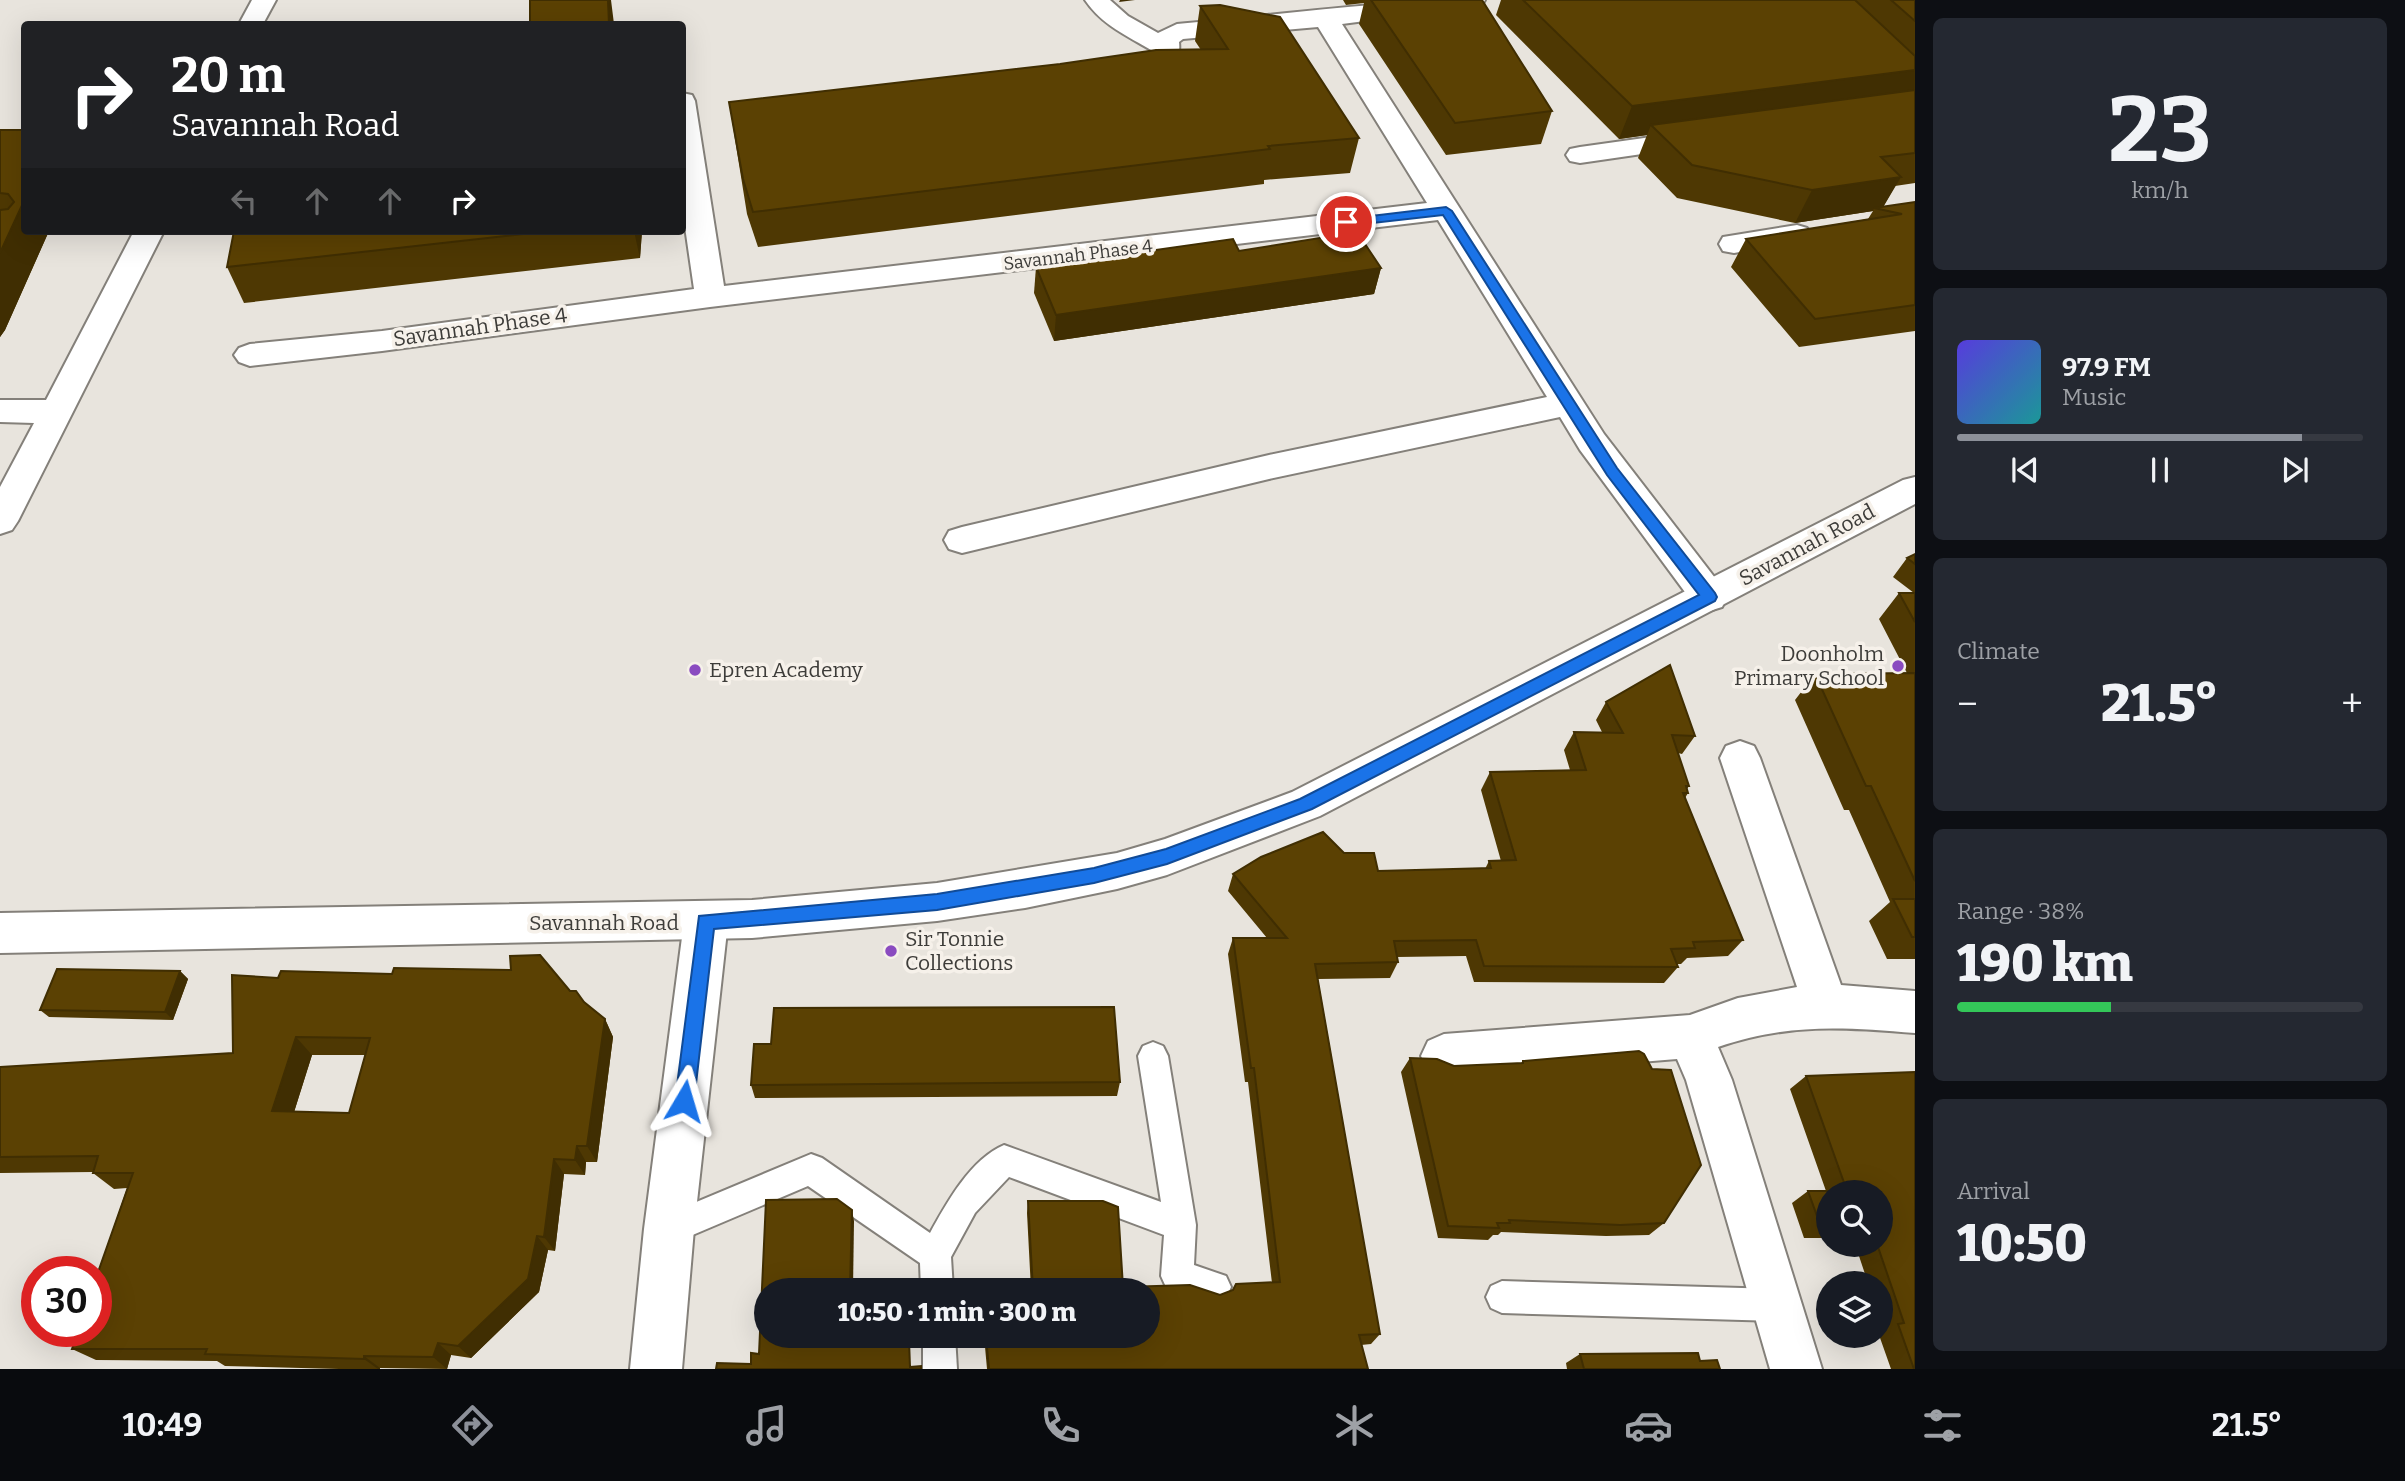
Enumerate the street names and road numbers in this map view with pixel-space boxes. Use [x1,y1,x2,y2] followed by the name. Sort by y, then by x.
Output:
[1002,235,1154,275] street label: Savannah Phase 4
[391,302,569,352] street label: Savannah Phase 4
[1735,498,1879,592] street label: Savannah Road
[529,910,679,936] street label: Savannah Road

